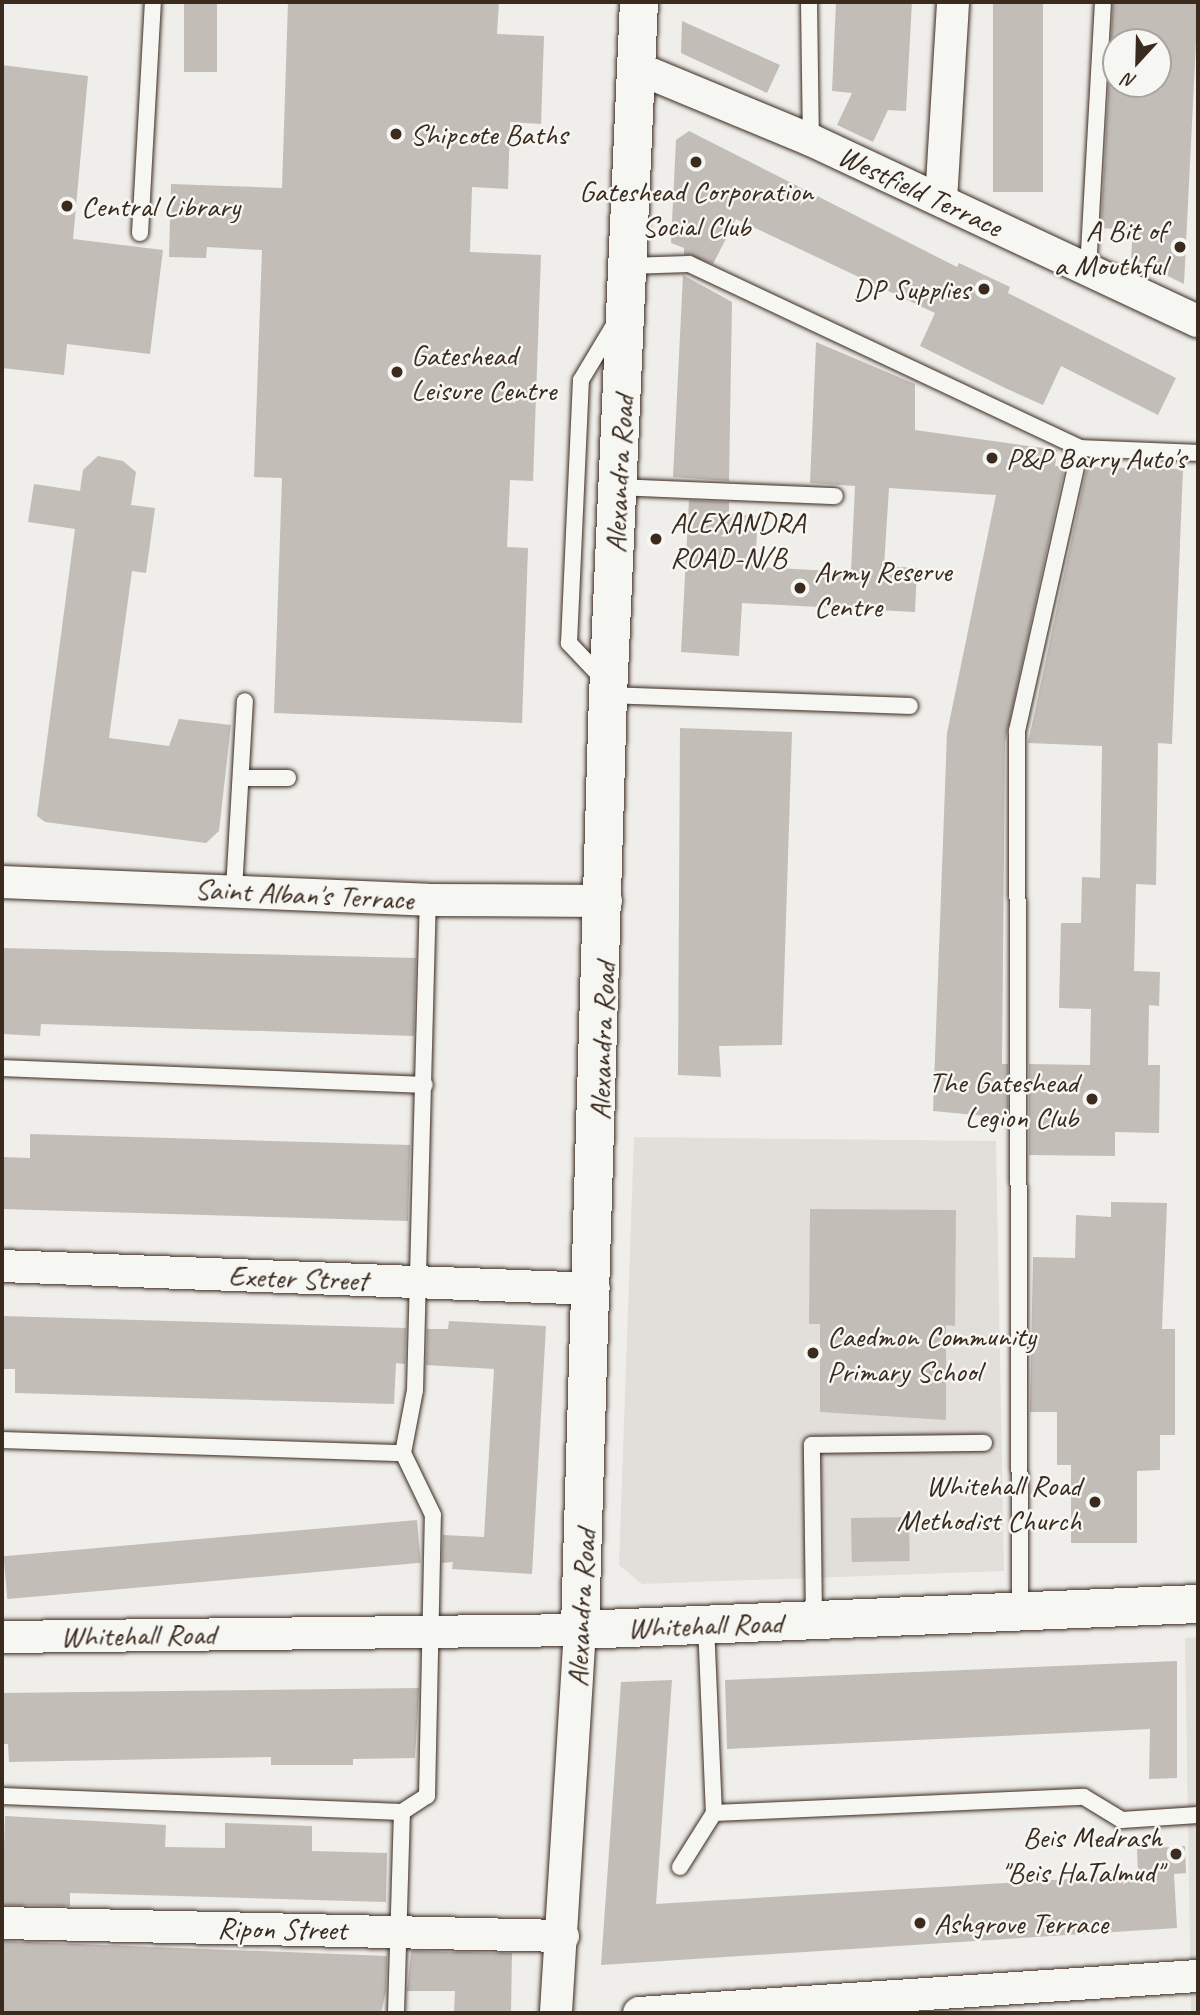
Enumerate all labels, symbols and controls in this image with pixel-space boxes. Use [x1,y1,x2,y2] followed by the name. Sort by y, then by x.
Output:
[1102,28,1172,98] north arrow
[1120,67,1140,94] text: N
[410,116,567,152] place label: Shipcote Baths
[388,126,404,142] marker: Shipcote Baths
[833,138,1007,244] street label: Westfield Terrace
[688,154,704,170] marker: Gateshead Corporation Social Club
[579,173,813,244] place label: Gateshead Corporation Social Club
[81,188,239,224] place label: Central Library
[59,198,75,214] marker: Central Library
[1054,212,1166,282] place label: A Bit of a Mouthful
[1172,239,1188,255] marker: A Bit of a Mouthful
[853,271,970,307] place label: DP Supplies
[976,281,992,297] marker: DP Supplies
[411,337,556,408] place label: Gateshead Leisure Centre
[389,364,405,380] marker: Gateshead Leisure Centre
[597,394,641,554] street label: Alexandra Road
[1006,440,1186,476] place label: P&P Barry Auto's
[984,450,1000,466] marker: P&P Barry Auto's
[670,504,805,574] place label: ALEXANDRA ROAD-N/B
[648,531,664,547] marker: ALEXANDRA ROAD-N/B
[814,553,951,624] place label: Army Reserve Centre
[792,580,808,596] marker: Army Reserve Centre
[193,870,415,918] street label: Saint Alban's Terrace
[581,961,623,1121] street label: Alexandra Road
[927,1064,1078,1134] place label: The Gateshead Legion Club
[1084,1091,1100,1107] marker: The Gateshead Legion Club
[228,1258,368,1298] street label: Exeter Street
[827,1318,1036,1388] place label: Caedmon Community Primary School
[805,1345,821,1361] marker: Caedmon Community Primary School
[896,1467,1081,1538] place label: Whitehall Road Methodist Church
[1087,1494,1103,1510] marker: Whitehall Road Methodist Church
[559,1528,603,1688] street label: Alexandra Road
[627,1604,783,1646] street label: Whitehall Road
[60,1616,216,1654] street label: Whitehall Road
[1001,1819,1162,1890] place label: Beis Medrash "Beis HaTalmud"
[1168,1846,1184,1862] marker: Beis Medrash "Beis HaTalmud"
[934,1905,1107,1941] place label: Ashgrove Terrace
[217,1910,347,1948] street label: Ripon Street
[912,1915,928,1931] marker: Ashgrove Terrace

